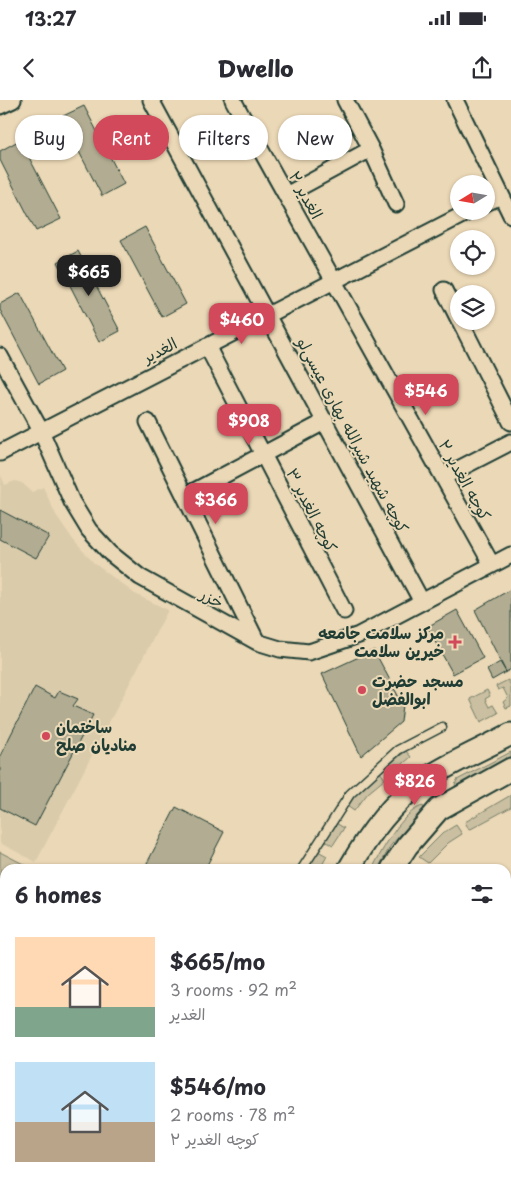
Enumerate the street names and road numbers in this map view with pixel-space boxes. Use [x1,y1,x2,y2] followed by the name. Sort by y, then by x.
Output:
[284,166,330,223] street label: ۲ الغدیر
[136,330,181,369] street label: الغدیر
[292,332,416,537] street label: کوچه شهید شیرالله بهاری عیسی‌لو
[434,435,498,525] street label: کوچه الغدیر ۲
[281,463,344,556] street label: کوچه الغدیر ۳
[195,580,229,613] street label: خزر

